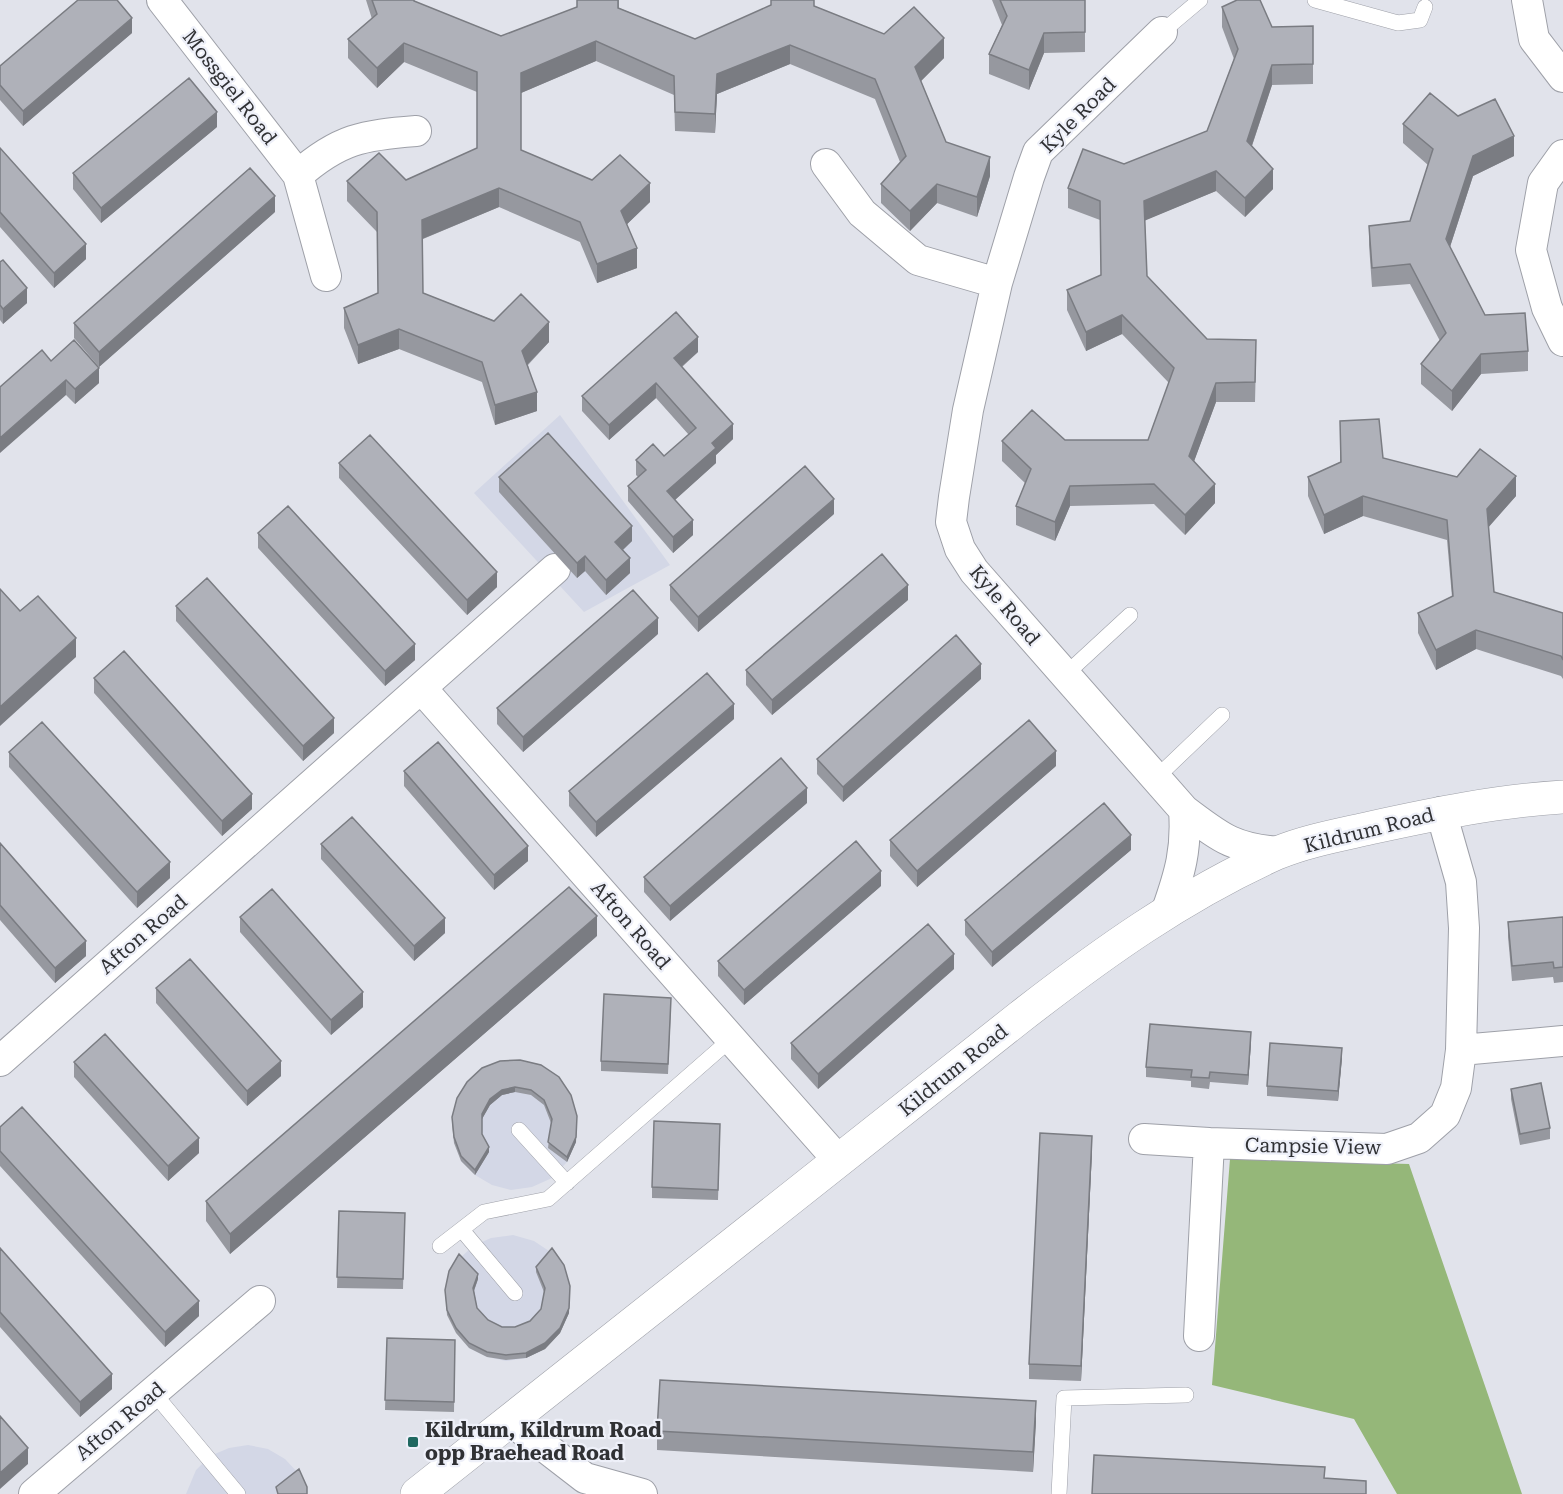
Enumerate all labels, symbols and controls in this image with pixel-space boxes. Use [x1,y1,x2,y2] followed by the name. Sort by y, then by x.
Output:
[178,25,282,149] street label: Mossgiel Road
[1035,72,1121,158] street label: Kyle Road
[965,560,1045,650] street label: Kyle Road
[1302,802,1437,858] street label: Kildrum Road
[586,876,676,974] street label: Afton Road
[94,889,192,979] street label: Afton Road
[894,1019,1012,1121] street label: Kildrum Road
[1245,1133,1382,1159] street label: Campsie View
[71,1377,170,1465] street label: Afton Road
[425,1418,662,1465] place label: Kildrum, Kildrum Road opp Braehead Road
[406,1435,420,1449] marker: Kildrum, Kildrum Road opp Braehead Road

